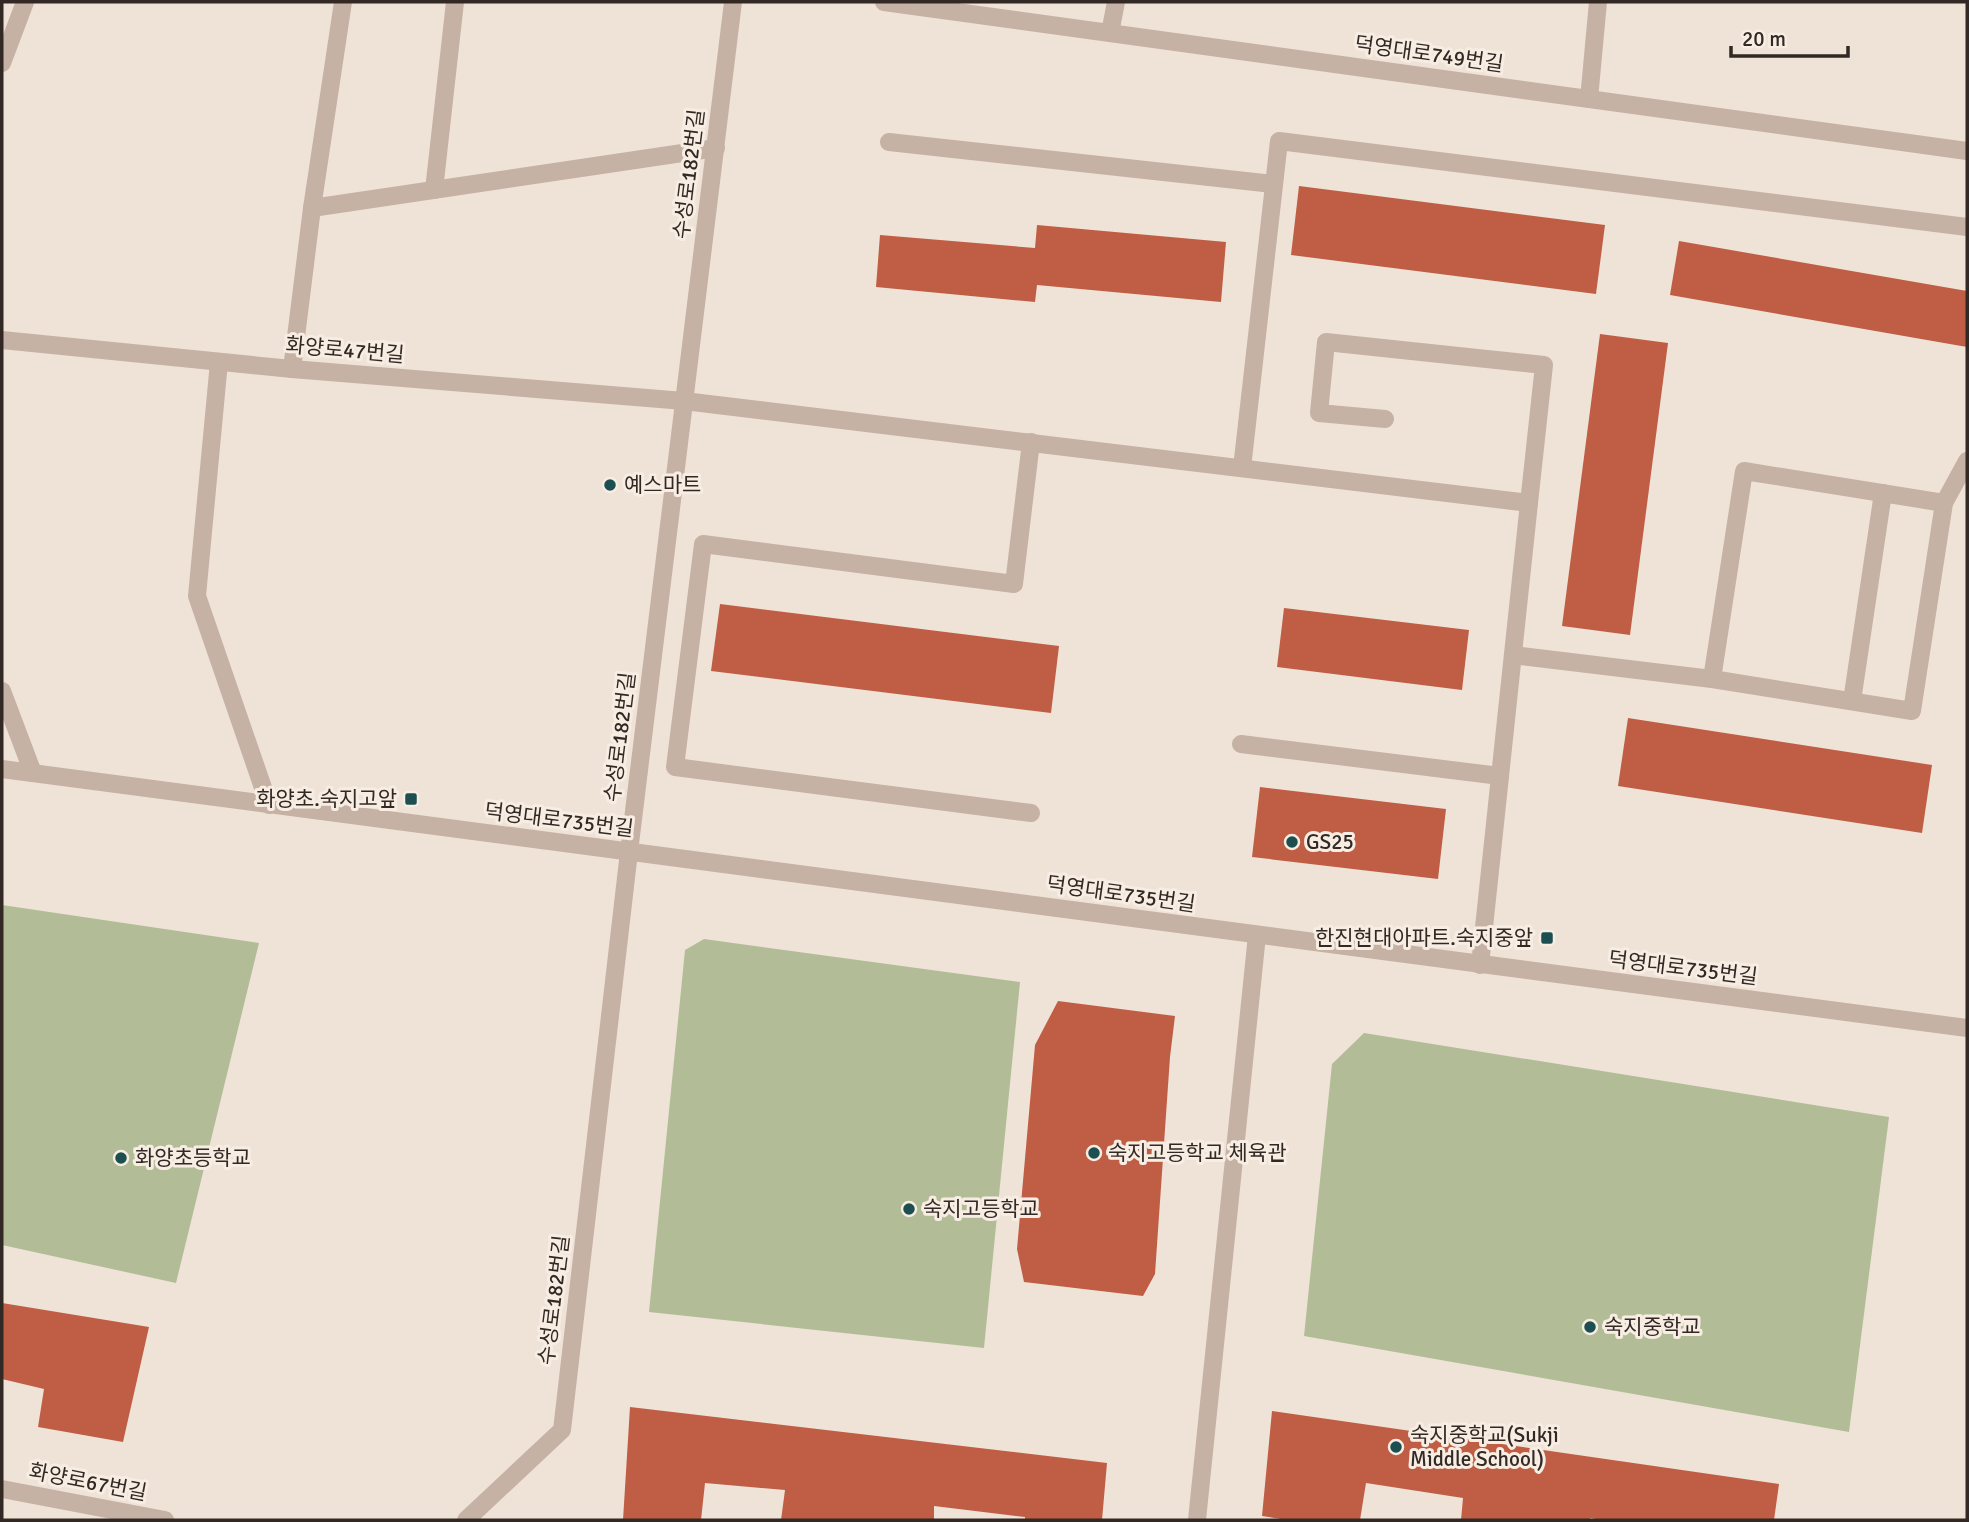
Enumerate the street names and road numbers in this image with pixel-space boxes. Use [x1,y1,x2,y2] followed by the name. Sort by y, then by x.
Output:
[1353,31,1505,77] street label: 덕영대로749번길
[668,108,710,240] street label: 수성로182번길
[284,332,406,368] street label: 화양로47번길
[599,671,641,803] street label: 수성로182번길
[483,798,635,842] street label: 덕영대로735번길
[1045,871,1197,917] street label: 덕영대로735번길
[1607,946,1759,990] street label: 덕영대로735번길
[533,1234,575,1366] street label: 수성로182번길
[27,1458,149,1506] street label: 화양로67번길

